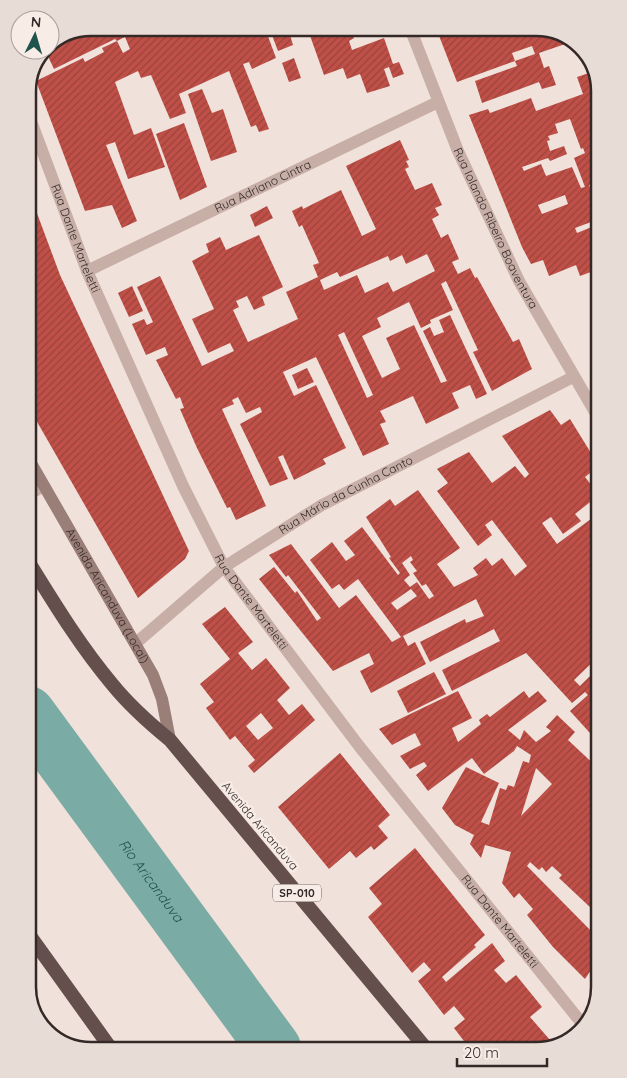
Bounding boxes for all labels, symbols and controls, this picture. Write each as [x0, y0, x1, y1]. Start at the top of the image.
north arrow [10, 10, 60, 60]
text: N [30, 13, 42, 31]
street label: Rua Iolando Ribeiro Boaventura [450, 145, 542, 311]
street label: Rua Adriano Cintra [212, 156, 313, 216]
street label: Rua Dante Marteletti [48, 182, 104, 295]
street label: Rua Mário da Cunha Canto [276, 452, 415, 537]
street label: Avenida Aricanduva (Local) [63, 525, 153, 666]
street label: Rua Dante Marteletti [212, 551, 292, 652]
street label: Avenida Aricanduva [219, 778, 302, 873]
water label: Rio Aricanduva [115, 836, 188, 927]
street label: Rua Dante Marteletti [458, 871, 542, 971]
road number: SP-010 [273, 884, 321, 901]
scale bar [457, 1036, 547, 1068]
text: 20 m [464, 1043, 499, 1062]

